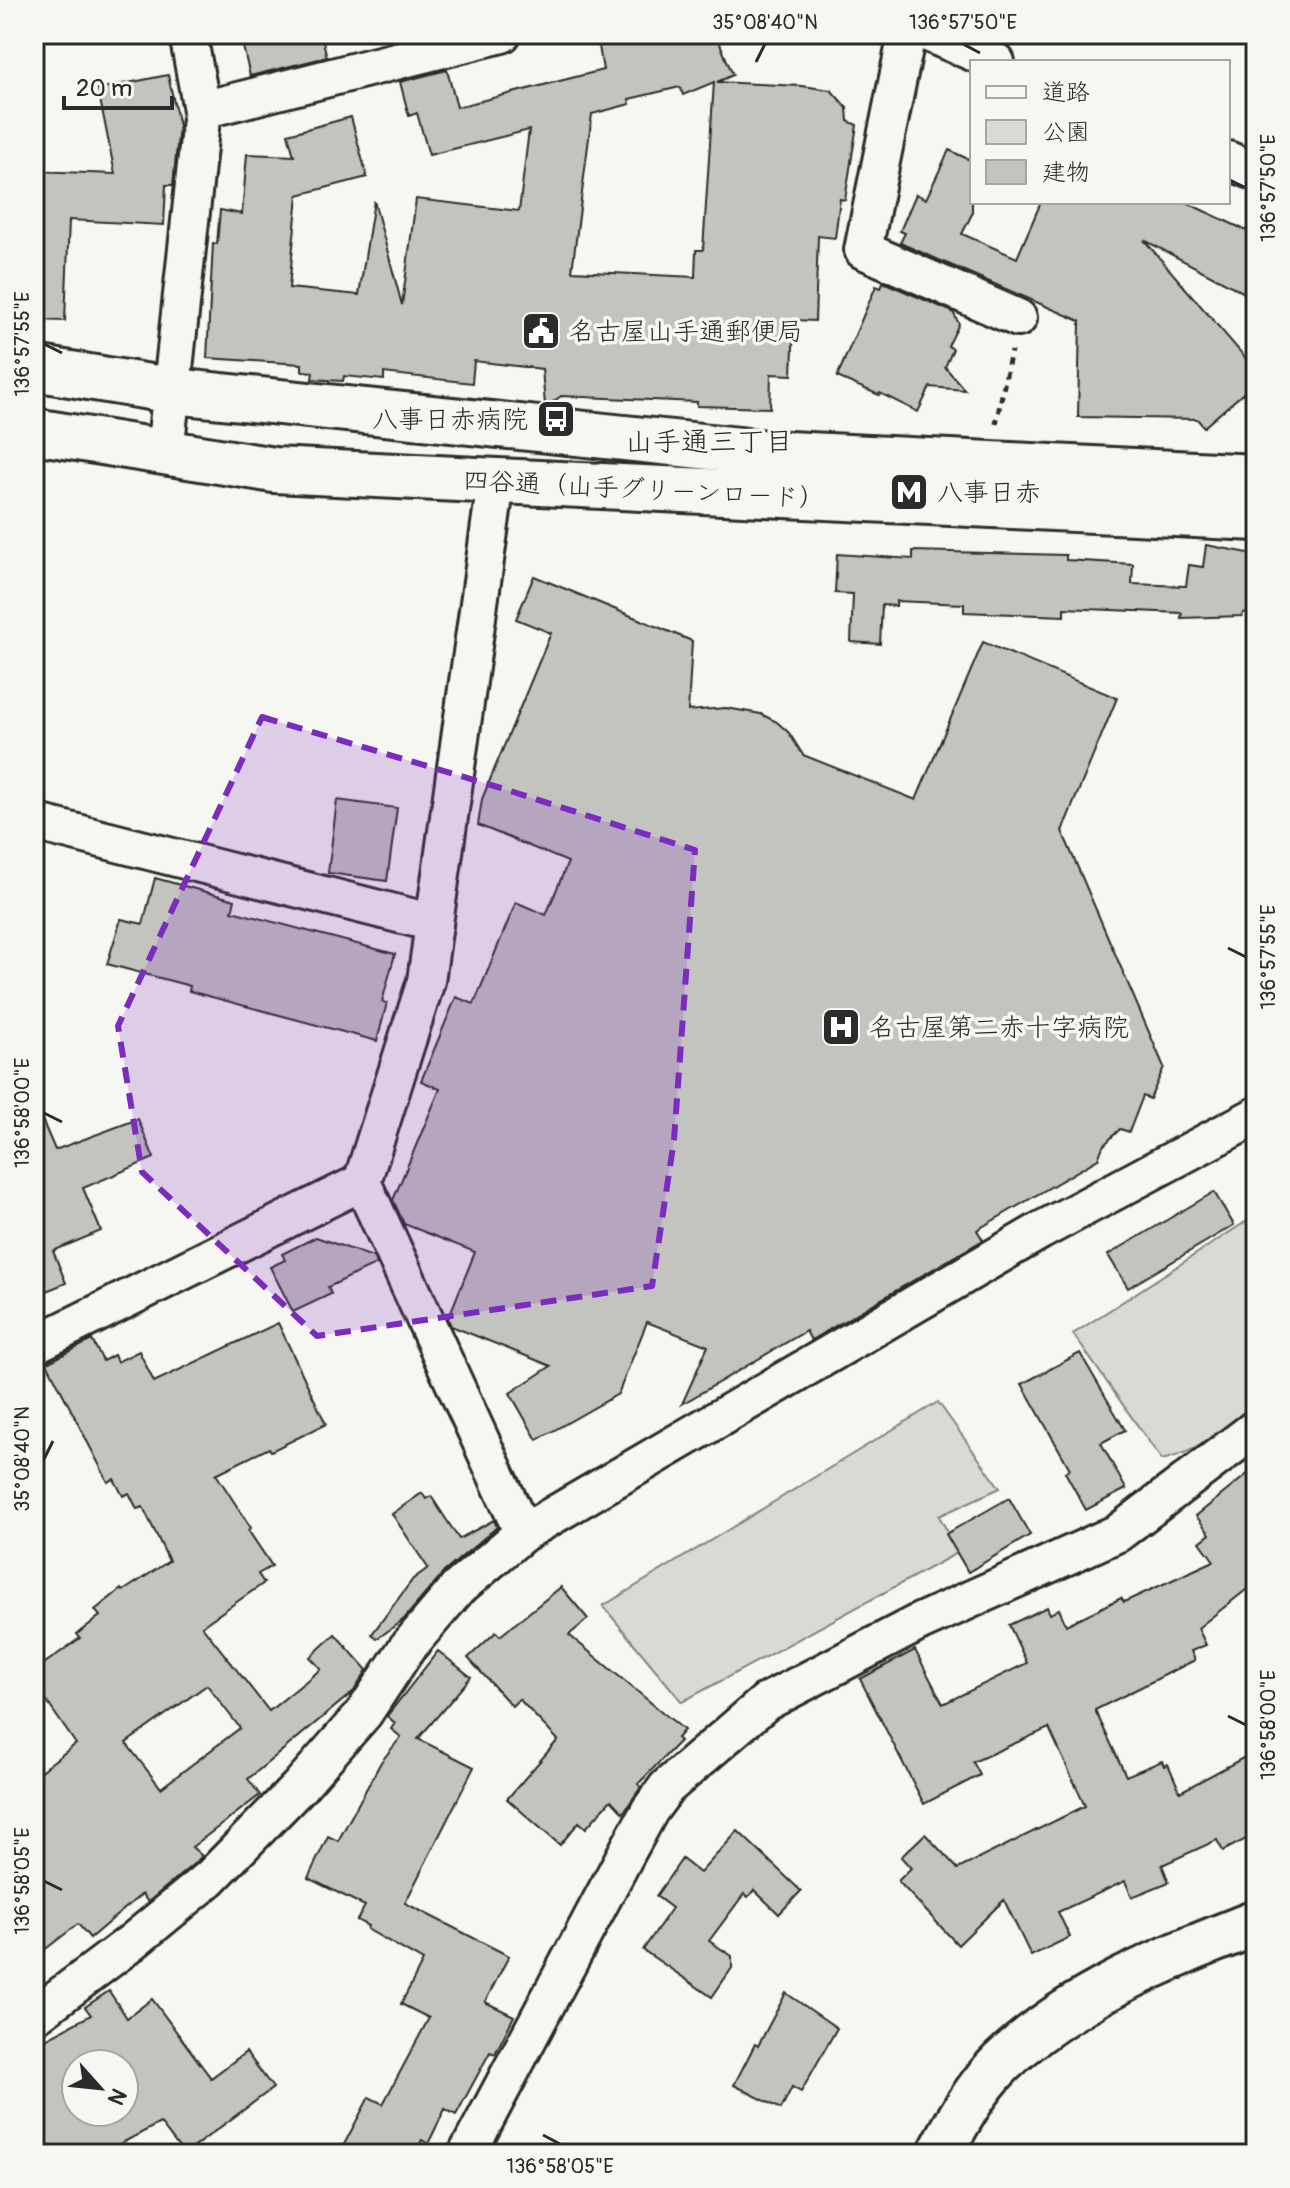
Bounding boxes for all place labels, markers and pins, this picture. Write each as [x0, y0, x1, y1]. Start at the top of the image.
public building icon: 名古屋山手通郵便局 [520, 310, 562, 352]
place label: 名古屋山手通郵便局 [569, 316, 803, 348]
bus stop icon: 八事日赤病院 [535, 398, 577, 440]
place label: 八事日赤病院 [372, 404, 528, 436]
metro station icon: 八事日赤 [888, 471, 930, 513]
place label: 八事日赤 [937, 477, 1041, 509]
hospital icon: 名古屋第二赤十字病院 [820, 1006, 862, 1048]
place label: 名古屋第二赤十字病院 [869, 1012, 1129, 1044]

